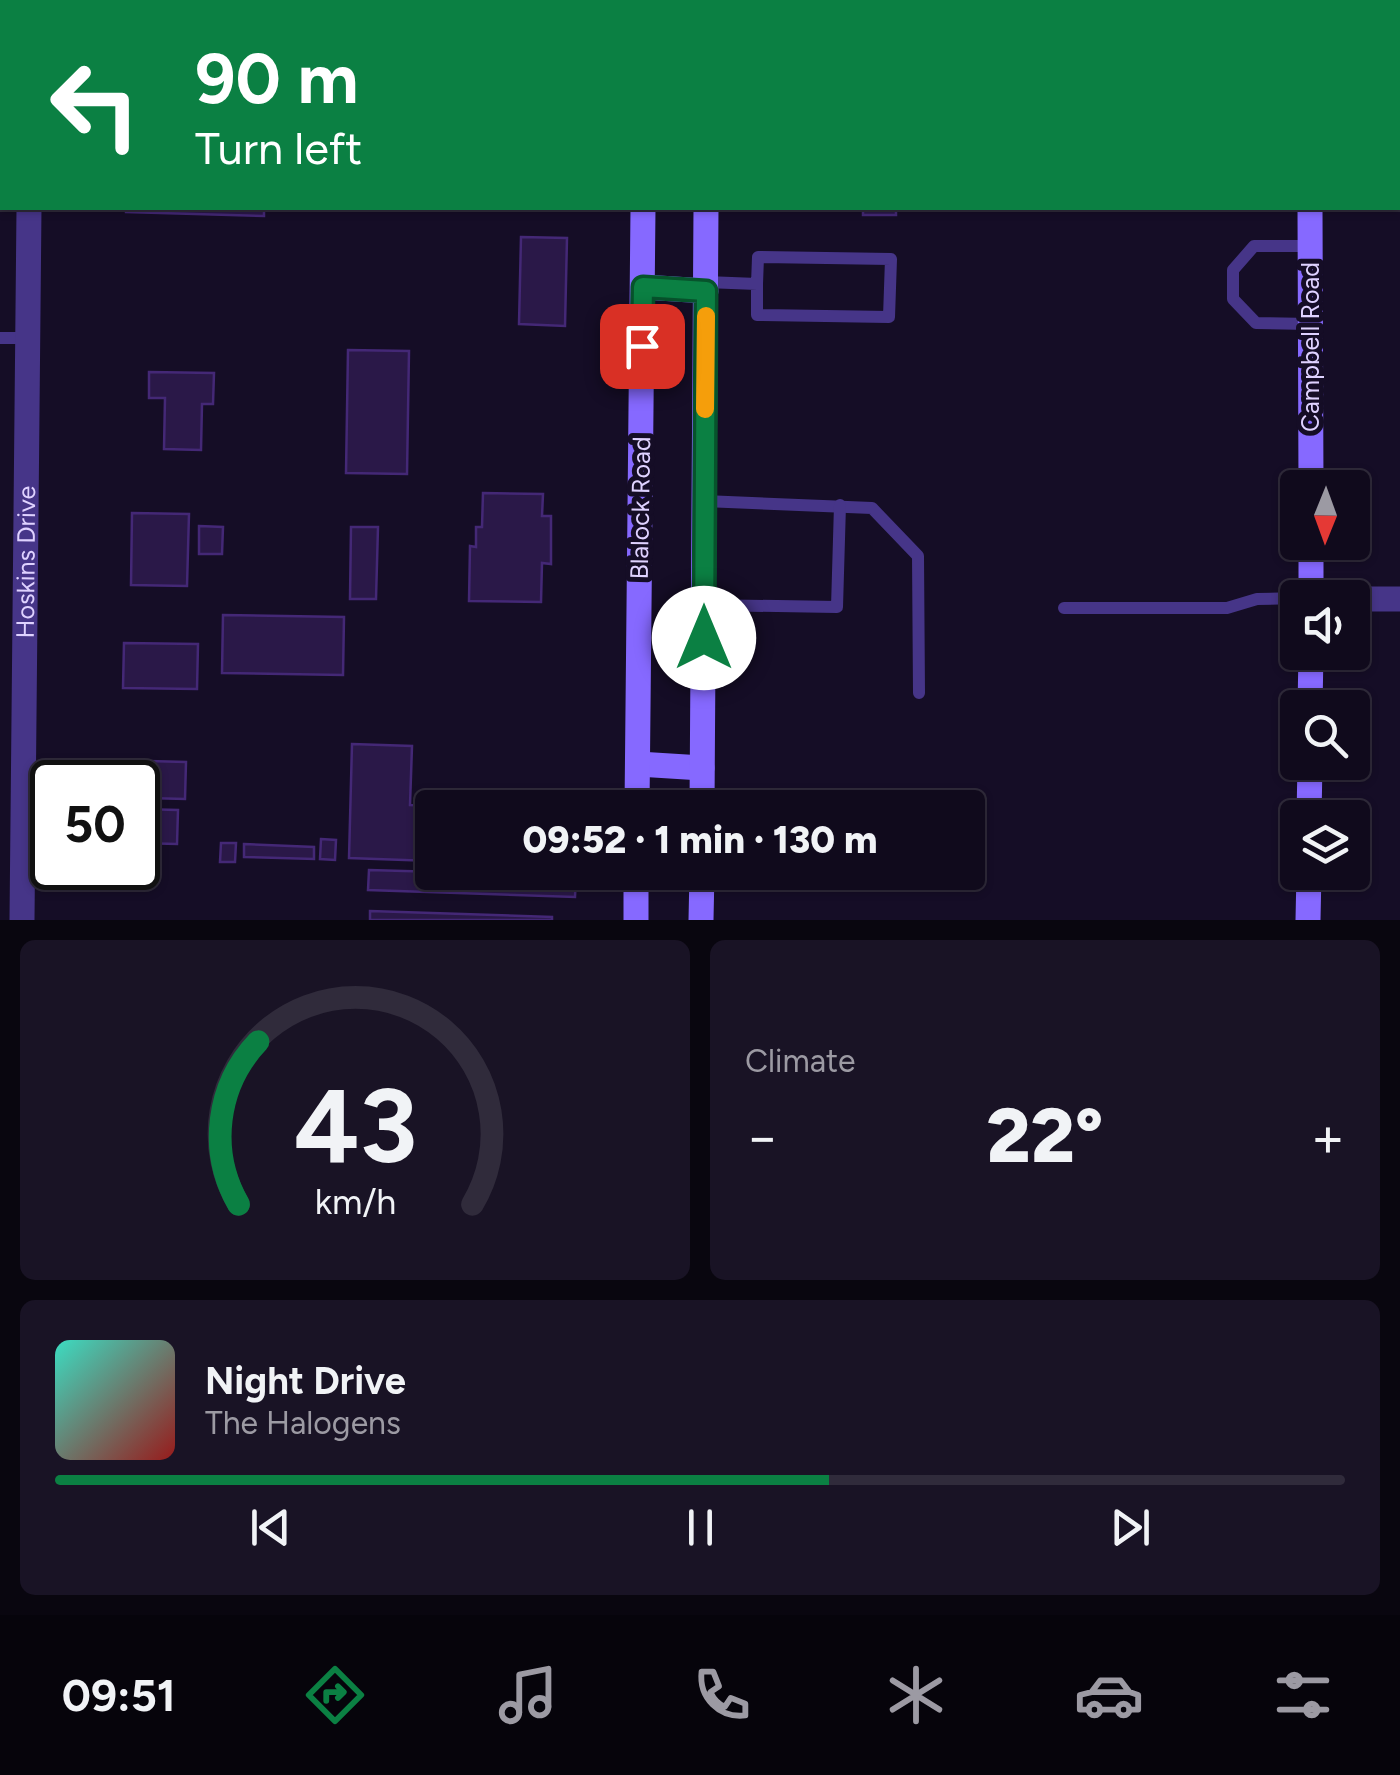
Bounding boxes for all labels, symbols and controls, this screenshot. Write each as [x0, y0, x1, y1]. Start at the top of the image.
text: 90 m [195, 36, 359, 121]
icon: left [30, 40, 160, 170]
text: Turn left [195, 121, 362, 175]
street label: Campbell Road [1295, 262, 1325, 432]
pin [600, 304, 685, 389]
icon: arrive [615, 319, 670, 374]
street label: Blalock Road [624, 436, 656, 580]
north arrow [1280, 470, 1370, 560]
map controls [1280, 470, 1370, 890]
street label: Hoskins Drive [10, 486, 41, 638]
button: sound [1280, 580, 1370, 670]
position arrow [652, 586, 756, 690]
button: search [1280, 690, 1370, 780]
speed limit sign: 50 [30, 760, 160, 890]
button: layers [1280, 800, 1370, 890]
text: 09:52 · 1 min · 130 m [523, 817, 877, 863]
text: Climate [745, 1042, 856, 1080]
text: 43 [293, 1063, 417, 1188]
text: 22° [987, 1091, 1103, 1181]
text: − [745, 1104, 779, 1170]
text: + [1311, 1104, 1345, 1170]
text: km/h [314, 1180, 396, 1223]
text: Night Drive [205, 1358, 406, 1404]
text: The Halogens [205, 1404, 401, 1442]
icon: previous [243, 1500, 298, 1555]
icon: pause [673, 1500, 728, 1555]
icon: next [1103, 1500, 1158, 1555]
icon: directions [300, 1660, 370, 1730]
icon: music [493, 1660, 563, 1730]
icon: phone [687, 1660, 757, 1730]
icon: climate [881, 1660, 951, 1730]
icon: car [1074, 1660, 1144, 1730]
icon: filters [1268, 1660, 1338, 1730]
text: 09:51 [62, 1668, 176, 1722]

